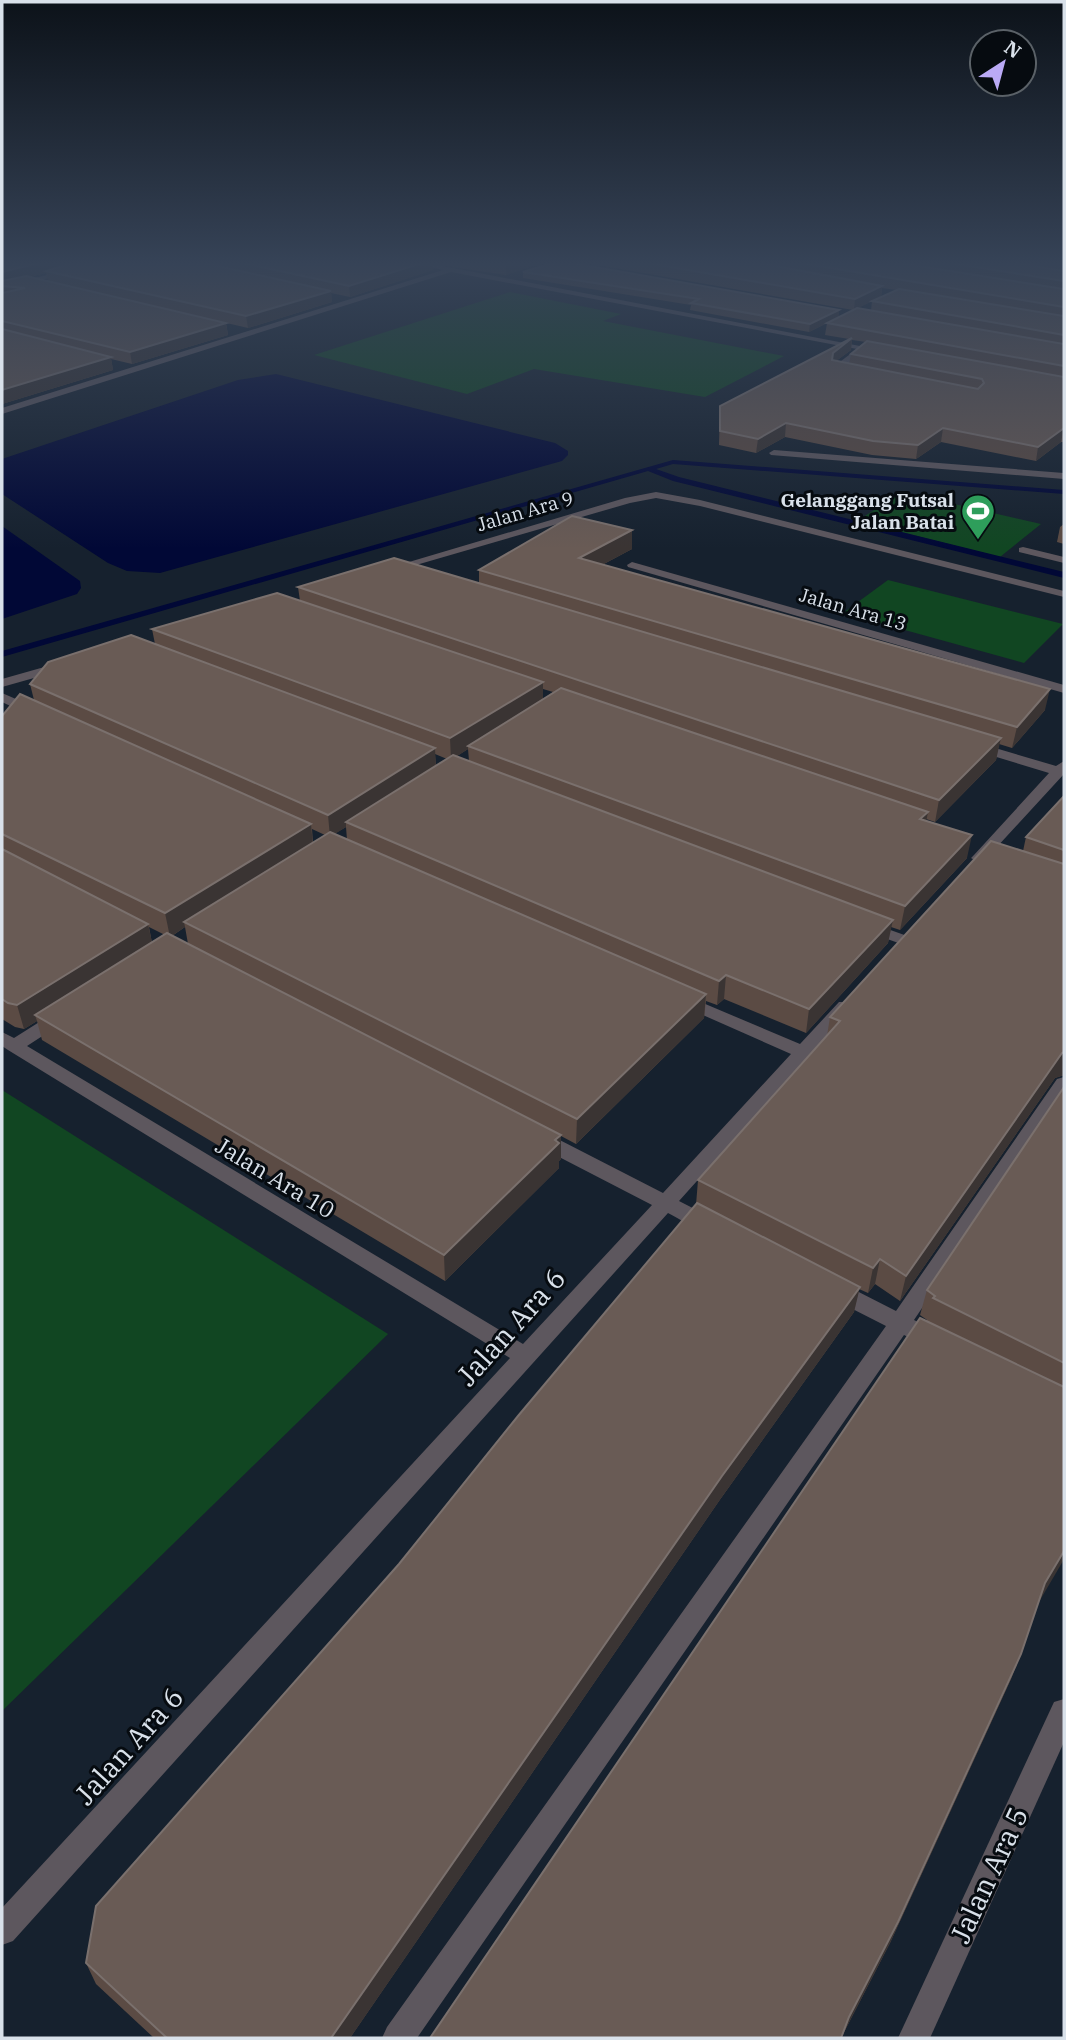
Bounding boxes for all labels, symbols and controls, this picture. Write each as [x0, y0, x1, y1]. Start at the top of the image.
north arrow [968, 28, 1038, 98]
text: N [1000, 35, 1026, 63]
street label: Jalan Ara 9 [474, 486, 576, 536]
place label: Gelanggang Futsal Jalan Batai [780, 488, 954, 534]
sports icon: Gelanggang Futsal Jalan Batai [959, 492, 997, 541]
street label: Jalan Ara 13 [797, 582, 909, 636]
street label: Jalan Ara 10 [210, 1130, 341, 1224]
street label: Jalan Ara 6 [448, 1260, 573, 1393]
street label: Jalan Ara 6 [66, 1679, 191, 1812]
street label: Jalan Ara 5 [941, 1801, 1036, 1949]

